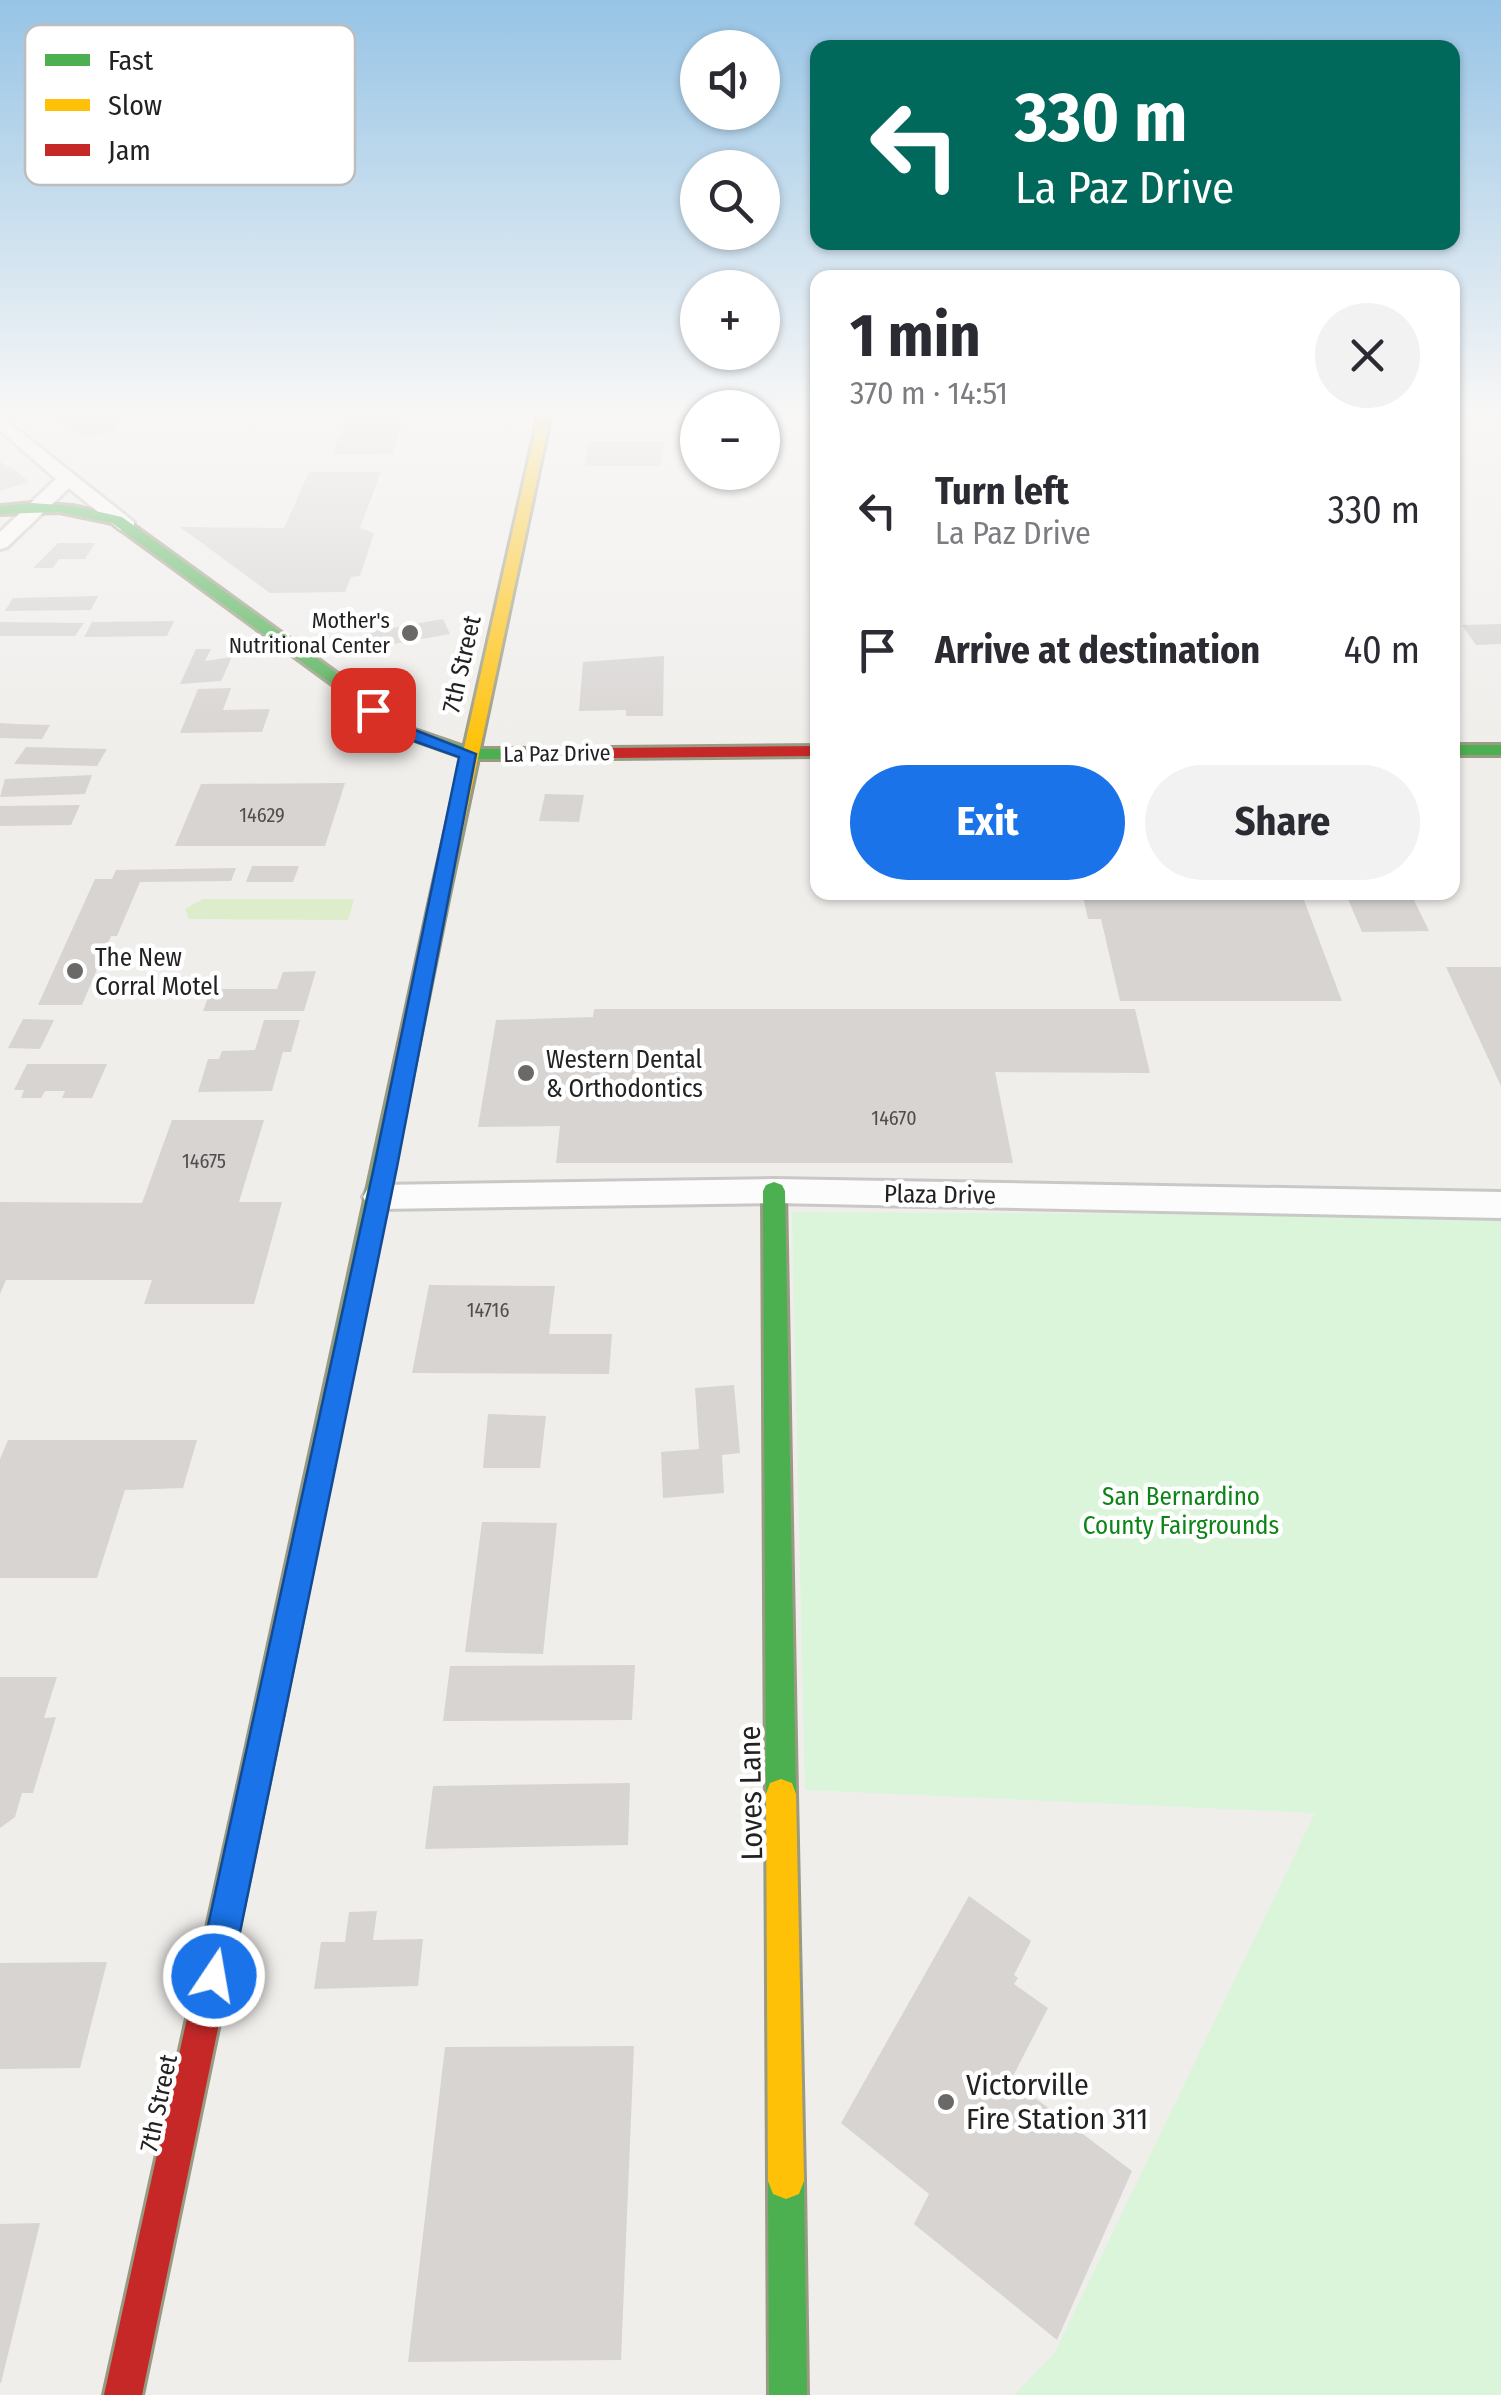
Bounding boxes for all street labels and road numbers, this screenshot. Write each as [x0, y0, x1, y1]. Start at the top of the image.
street label: 7th Street [436, 612, 488, 716]
street label: La Paz Drive [503, 739, 611, 768]
street label: Plaza Drive [884, 1179, 996, 1211]
street label: Loves Lane [732, 1725, 770, 1861]
street label: 7th Street [134, 2051, 184, 2155]

